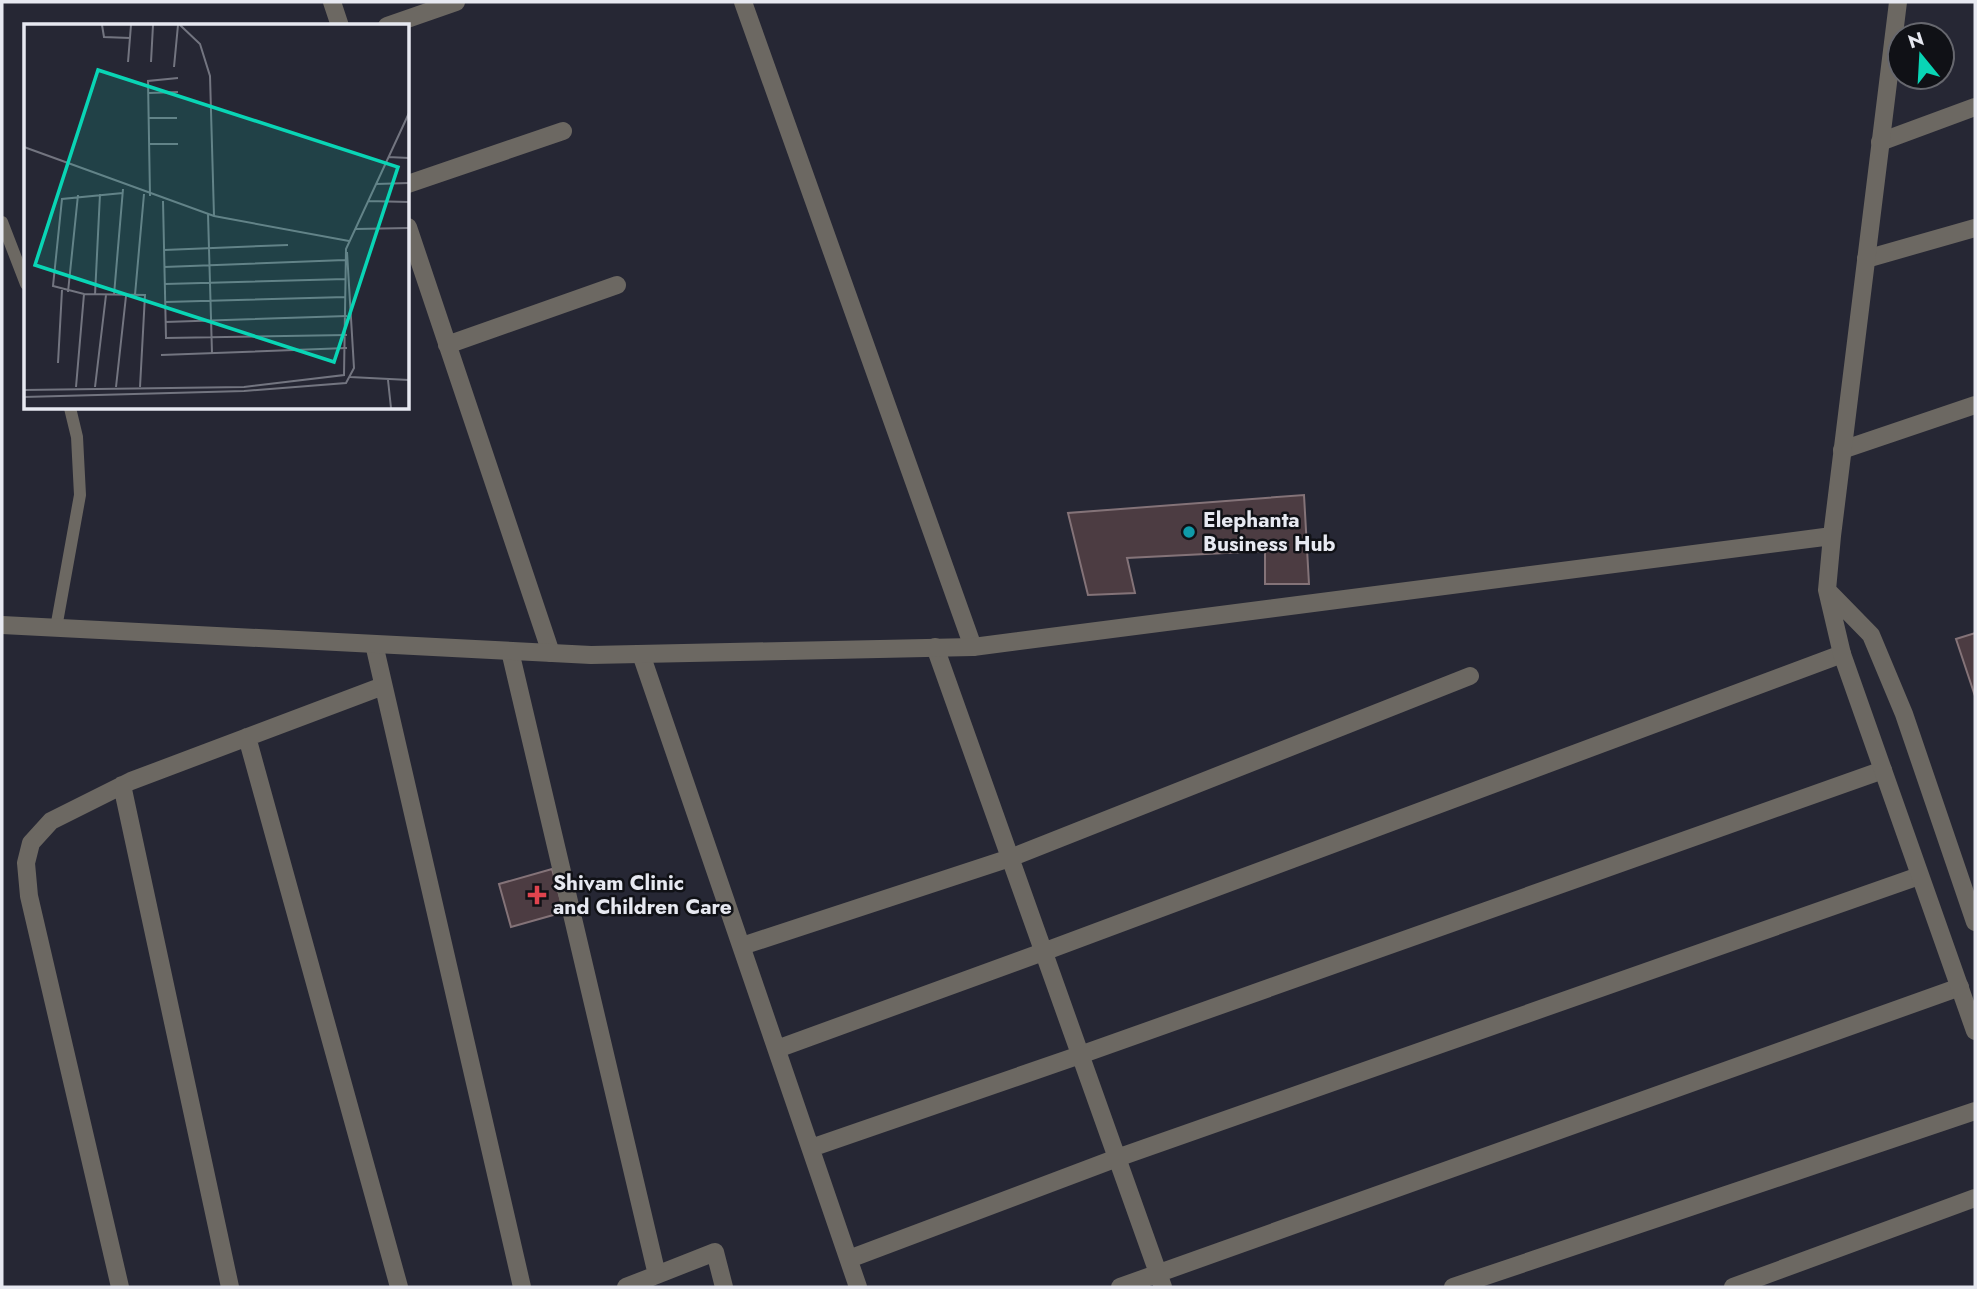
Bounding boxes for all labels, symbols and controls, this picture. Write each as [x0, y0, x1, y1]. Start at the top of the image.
north arrow [1886, 21, 1956, 91]
inset map [24, 24, 410, 410]
text: N [1905, 25, 1927, 55]
place label: Elephanta Business Hub [1203, 505, 1336, 559]
marker: Elephanta Business Hub [1181, 524, 1197, 540]
place label: Shivam Clinic and Children Care [553, 868, 732, 922]
marker: Shivam Clinic and Children Care [527, 885, 547, 905]

